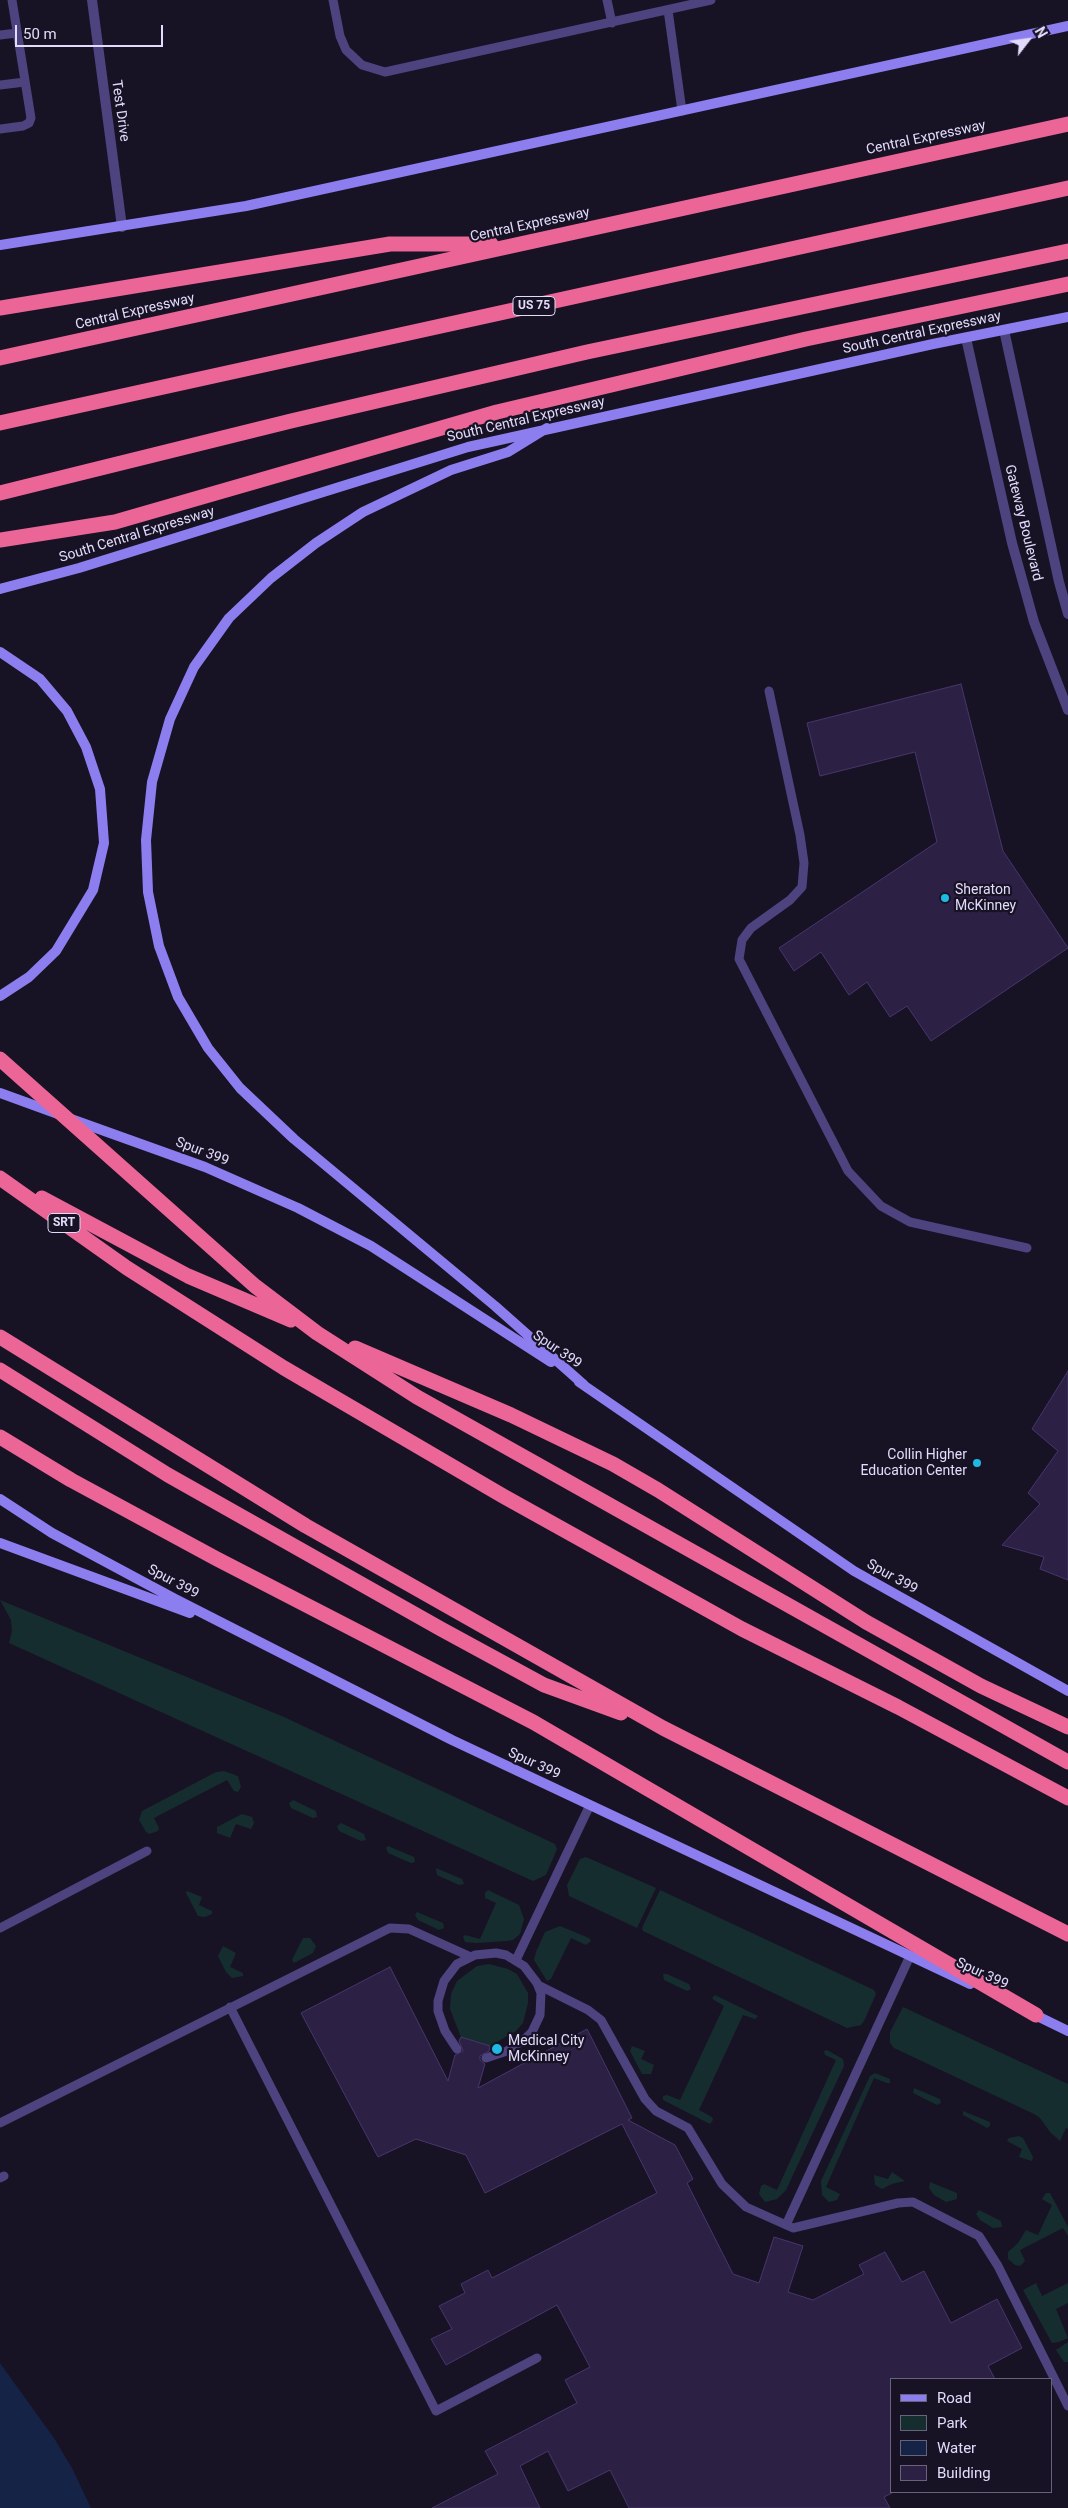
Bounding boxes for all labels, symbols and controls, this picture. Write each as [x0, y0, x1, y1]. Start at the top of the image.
scale bar [18, 15, 165, 47]
north arrow [1003, 15, 1053, 65]
text: N [1032, 24, 1050, 41]
text: 50 m [23, 25, 57, 43]
street label: Test Drive [107, 79, 133, 143]
street label: Central Expressway [865, 117, 987, 159]
street label: Central Expressway [469, 204, 591, 246]
street label: Central Expressway [74, 290, 196, 334]
road number: US 75 [513, 296, 555, 316]
street label: South Central Expressway [841, 308, 1003, 358]
street label: South Central Expressway [445, 394, 607, 446]
street label: Gateway Boulevard [1000, 463, 1046, 583]
street label: South Central Expressway [57, 503, 217, 567]
place label: Sheraton McKinney [955, 882, 1016, 914]
marker: Sheraton McKinney [939, 892, 951, 904]
street label: Spur 399 [173, 1134, 231, 1170]
road number: SRT [48, 1214, 80, 1232]
street label: Spur 399 [529, 1327, 585, 1373]
place label: Collin Higher Education Center [860, 1447, 967, 1480]
marker: Collin Higher Education Center [971, 1457, 983, 1469]
street label: Spur 399 [864, 1556, 920, 1598]
street label: Spur 399 [144, 1562, 202, 1602]
street label: Spur 399 [505, 1745, 563, 1783]
street label: Spur 399 [953, 1955, 1011, 1993]
place label: Medical City McKinney [508, 2033, 584, 2066]
marker: Medical City McKinney [490, 2042, 504, 2056]
legend [890, 2378, 1053, 2493]
text: Road [937, 2389, 971, 2407]
text: Park [937, 2414, 967, 2432]
text: Water [937, 2439, 976, 2457]
text: Building [937, 2464, 991, 2482]

